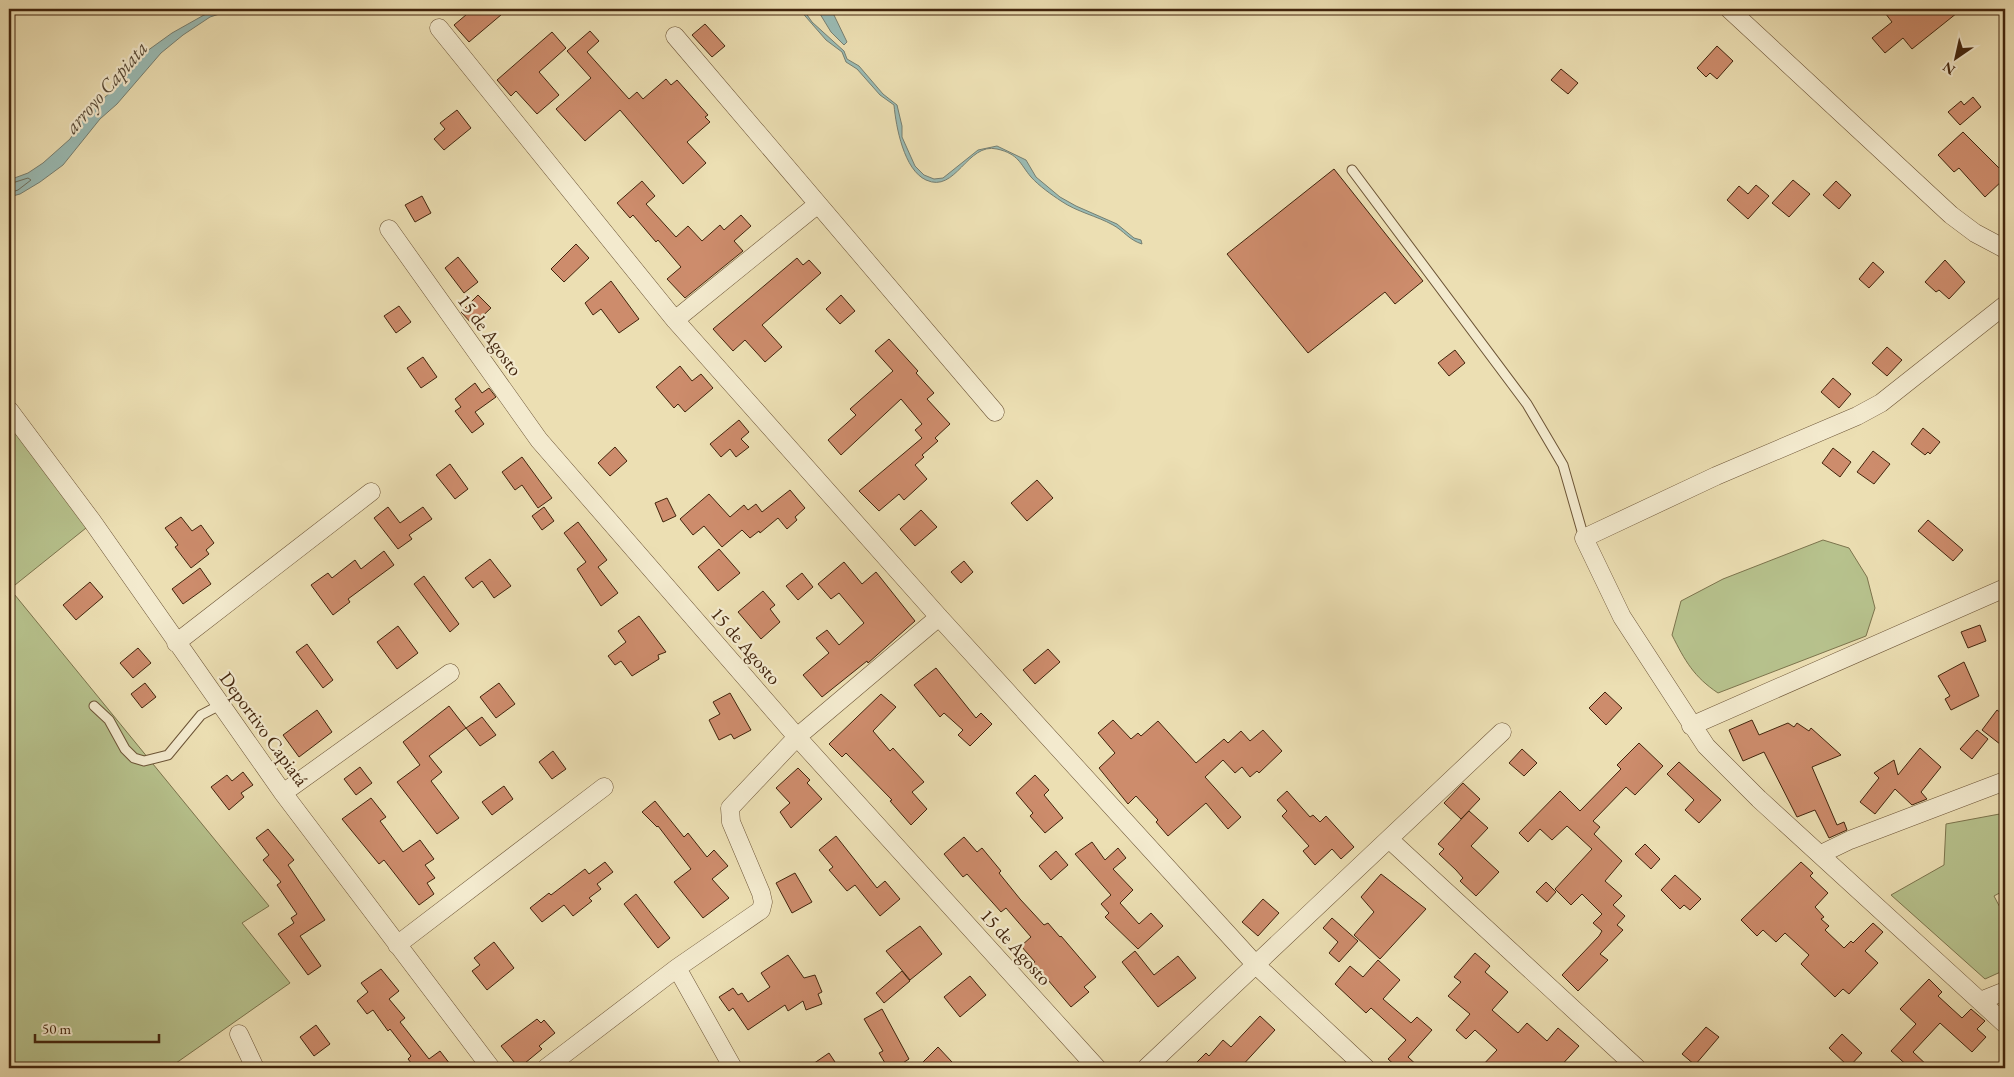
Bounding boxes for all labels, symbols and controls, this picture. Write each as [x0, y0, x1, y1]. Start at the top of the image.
north arrow [1932, 32, 1982, 82]
water label: arroyo Capiata [58, 35, 153, 139]
text: N [1938, 58, 1958, 79]
street label: 15 de Agosto [452, 289, 528, 381]
street label: 15 de Agosto [705, 602, 787, 690]
street label: Deportivo Capiatá [214, 667, 314, 792]
street label: 15 de Agosto [975, 903, 1057, 991]
scale bar [35, 1012, 159, 1044]
text: 50 m [42, 1019, 71, 1038]

